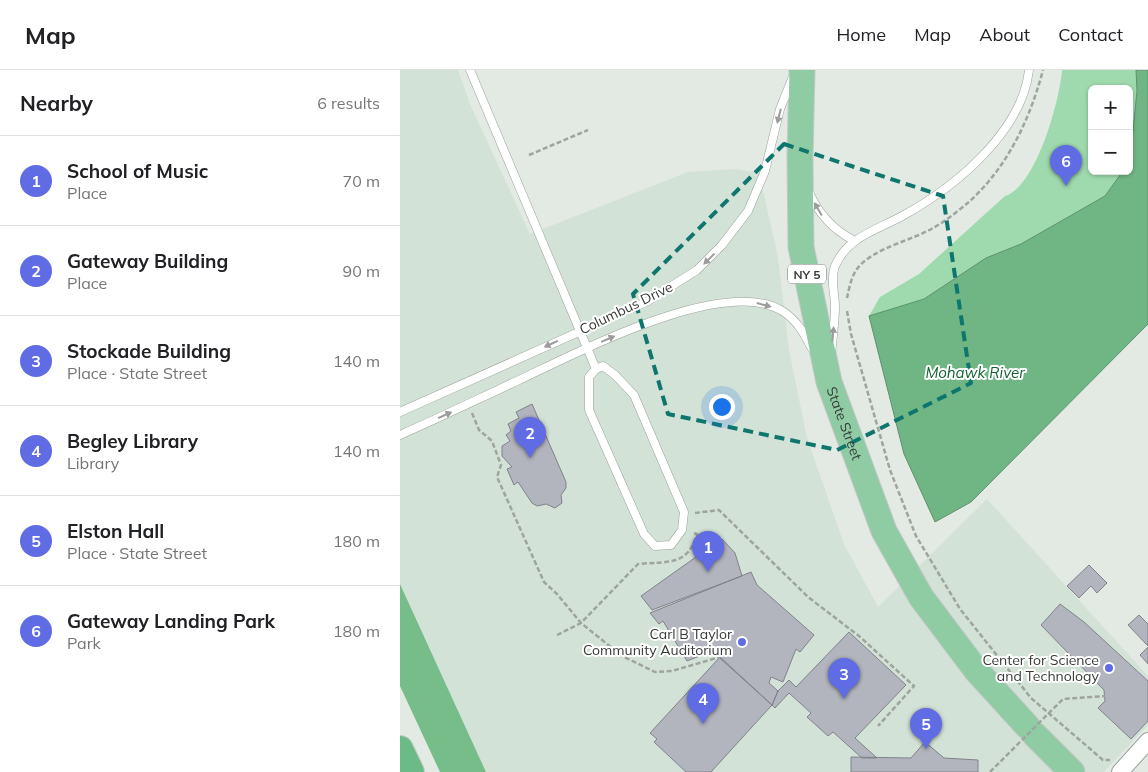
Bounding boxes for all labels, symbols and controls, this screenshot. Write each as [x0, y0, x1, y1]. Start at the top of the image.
text: Map [25, 20, 76, 50]
text: Home [836, 23, 886, 46]
text: Map [914, 23, 951, 46]
text: About [979, 23, 1030, 46]
text: Contact [1058, 23, 1123, 46]
map controls [1088, 85, 1133, 175]
button: + [1088, 85, 1133, 130]
text: Nearby [20, 90, 93, 116]
text: 6 results [317, 93, 380, 113]
one-way arrow [775, 108, 783, 123]
button: − [1088, 130, 1133, 175]
pin: 6 [1050, 145, 1082, 186]
text: School of Music [67, 159, 208, 183]
text: 1 [31, 171, 41, 191]
text: 70 m [343, 171, 380, 191]
text: Place [67, 183, 107, 203]
one-way arrow [813, 202, 822, 215]
text: Gateway Building [67, 249, 228, 273]
one-way arrow [703, 252, 715, 264]
text: 2 [31, 261, 41, 281]
text: 90 m [343, 261, 380, 281]
road number: NY 5 [788, 264, 826, 283]
text: Place [67, 273, 107, 293]
street label: Columbus Drive [576, 278, 676, 338]
one-way arrow [756, 301, 771, 309]
one-way arrow [829, 326, 837, 342]
one-way arrow [600, 335, 615, 342]
text: Stockade Building [67, 339, 231, 363]
one-way arrow [544, 340, 558, 348]
text: 3 [31, 351, 41, 371]
text: 140 m [333, 351, 380, 371]
text: Place · State Street [67, 363, 207, 383]
water label: Mohawk River [925, 363, 1025, 382]
street label: State Street [823, 384, 866, 463]
your location [709, 394, 735, 420]
one-way arrow [437, 411, 452, 420]
pin: 2 [514, 417, 546, 458]
text: Begley Library [67, 429, 198, 453]
text: 4 [31, 441, 41, 461]
text: 140 m [333, 441, 380, 461]
text: Library [67, 453, 119, 473]
text: Elston Hall [67, 519, 164, 543]
text: 5 [31, 531, 41, 551]
text: 180 m [333, 531, 380, 551]
pin: 1 [692, 531, 724, 572]
text: Place · State Street [67, 543, 207, 563]
text: Gateway Landing Park [67, 609, 275, 633]
text: 6 [31, 621, 41, 641]
text: 180 m [333, 621, 380, 641]
place label: Carl B Taylor Community Auditorium [583, 625, 733, 659]
text: Park [67, 633, 101, 653]
marker: Carl B Taylor Community Auditorium [736, 636, 748, 648]
place label: Center for Science and Technology [982, 651, 1100, 685]
pin: 3 [828, 658, 860, 699]
marker: Center for Science and Technology [1103, 662, 1115, 674]
pin: 4 [687, 683, 719, 724]
pin: 5 [910, 708, 942, 749]

